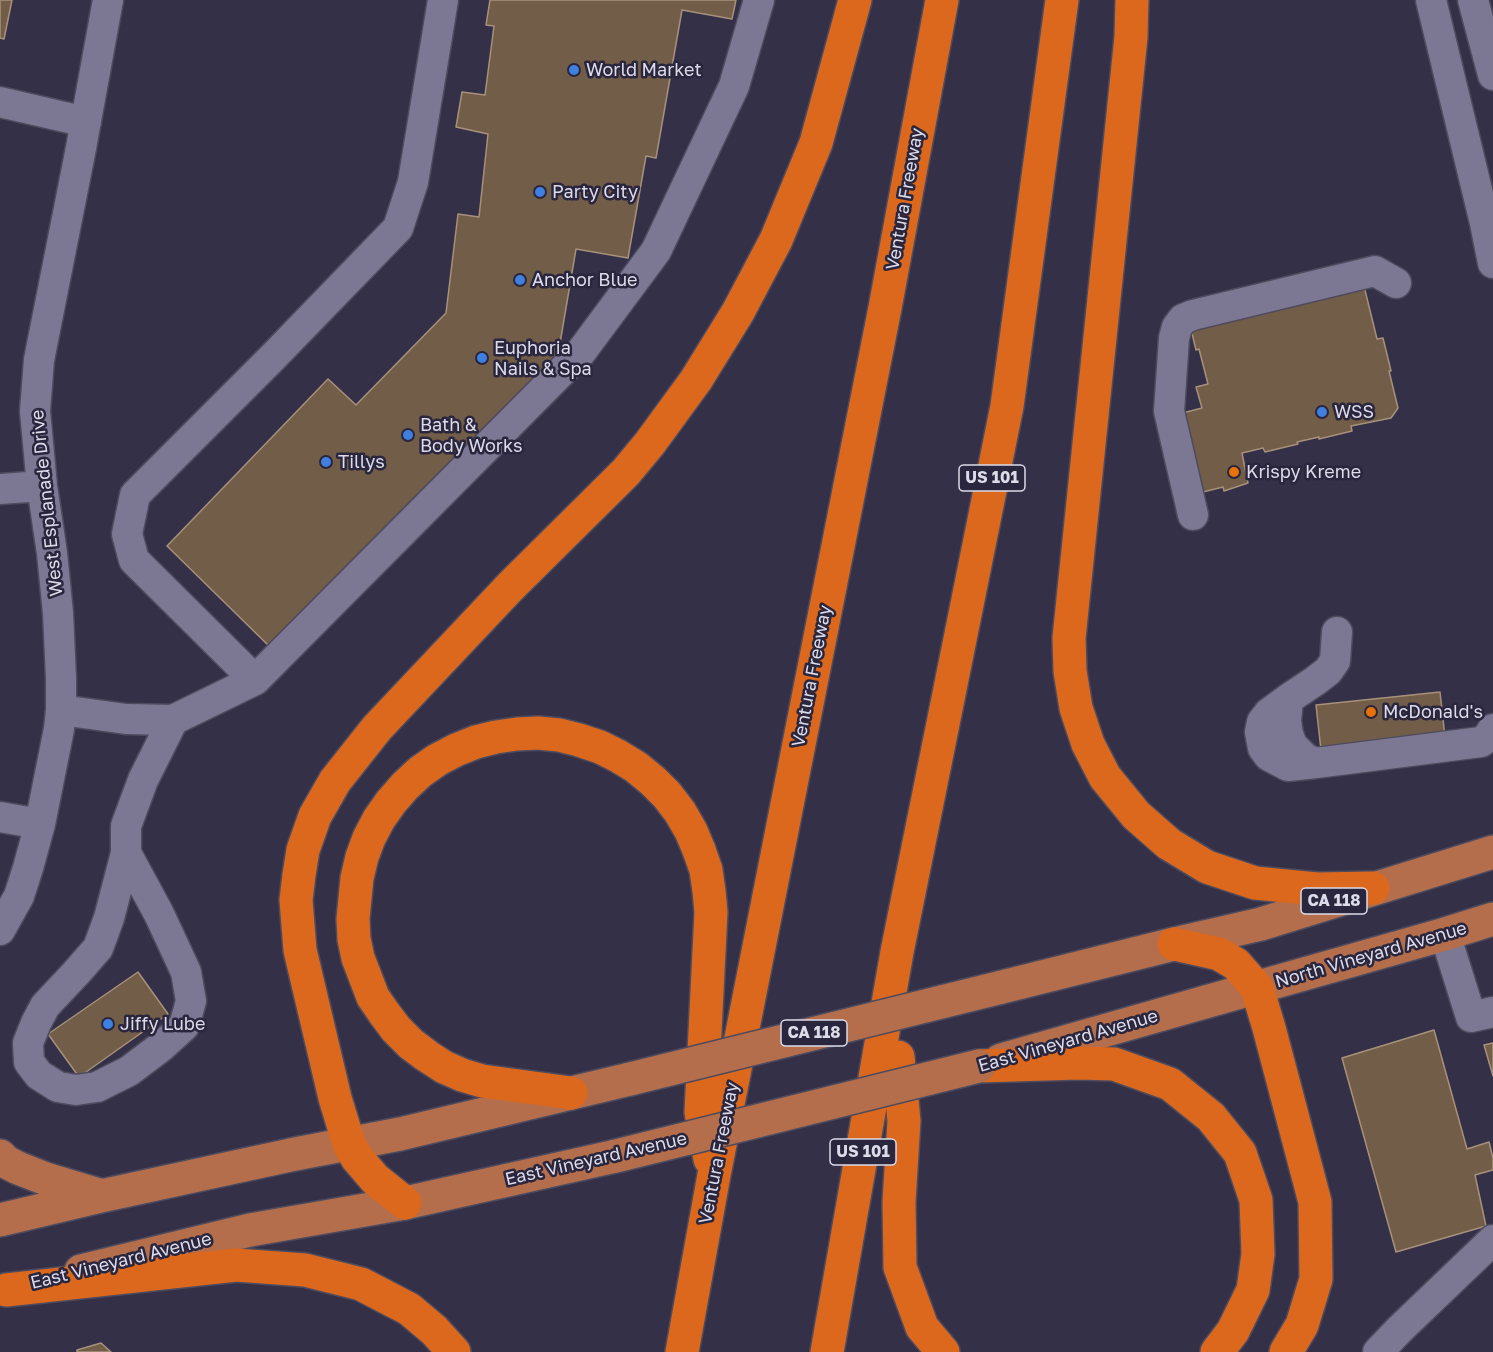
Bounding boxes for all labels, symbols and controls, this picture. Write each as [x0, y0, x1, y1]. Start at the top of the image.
place label: World Market [586, 59, 702, 81]
marker: World Market [567, 63, 581, 77]
street label: Ventura Freeway [882, 126, 928, 272]
place label: Party City [552, 181, 638, 203]
marker: Party City [533, 185, 547, 199]
place label: Anchor Blue [532, 269, 637, 291]
marker: Anchor Blue [513, 273, 527, 287]
place label: Euphoria Nails & Spa [494, 337, 592, 380]
marker: Euphoria Nails & Spa [475, 351, 489, 365]
place label: WSS [1334, 401, 1374, 423]
marker: WSS [1315, 405, 1329, 419]
street label: West Esplanade Drive [26, 409, 68, 597]
place label: Bath & Body Works [420, 414, 523, 456]
marker: Bath & Body Works [401, 428, 415, 442]
place label: Tillys [338, 451, 385, 473]
marker: Tillys [319, 455, 333, 469]
place label: Krispy Kreme [1246, 461, 1361, 483]
road number: US 101 [959, 465, 1025, 491]
marker: Krispy Kreme [1227, 465, 1241, 479]
street label: Ventura Freeway [788, 603, 836, 749]
place label: McDonald's [1383, 701, 1483, 723]
marker: McDonald's [1364, 705, 1378, 719]
road number: CA 118 [1301, 888, 1367, 914]
street label: North Vineyard Avenue [1273, 917, 1469, 993]
street label: East Vineyard Avenue [976, 1005, 1160, 1077]
place label: Jiffy Lube [120, 1013, 205, 1035]
marker: Jiffy Lube [101, 1017, 115, 1031]
road number: CA 118 [781, 1020, 847, 1046]
street label: Ventura Freeway [695, 1080, 743, 1226]
street label: East Vineyard Avenue [503, 1128, 689, 1190]
road number: US 101 [830, 1139, 896, 1165]
street label: East Vineyard Avenue [28, 1228, 214, 1294]

